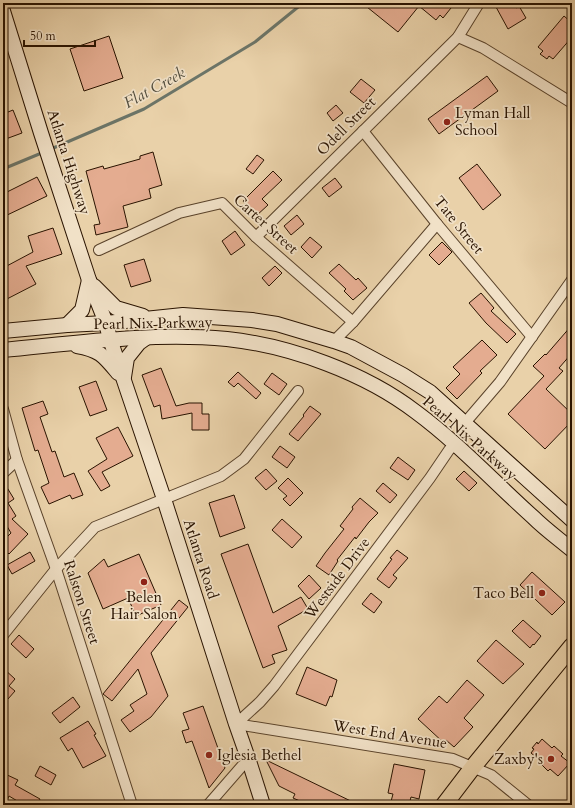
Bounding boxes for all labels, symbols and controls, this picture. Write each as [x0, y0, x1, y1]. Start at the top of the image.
scale bar [24, 22, 95, 48]
text: 50 m [30, 28, 57, 44]
water label: Flat Creek [120, 62, 189, 114]
street label: Odell Street [312, 92, 380, 160]
place label: Lyman Hall School [455, 103, 531, 140]
street label: Atlanta Highway [43, 107, 95, 217]
marker: Lyman Hall School [442, 117, 452, 127]
street label: Carter Street [229, 190, 303, 259]
street label: Tate Street [429, 192, 489, 258]
street label: Pearl Nix Parkway [93, 312, 213, 334]
street label: Pearl Nix Parkway [418, 391, 522, 485]
street label: Atlanta Road [179, 517, 223, 601]
street label: Westside Drive [299, 533, 374, 624]
street label: Ralston Street [59, 557, 105, 647]
marker: Belen Hair Salon [139, 577, 149, 587]
place label: Taco Bell [473, 583, 534, 603]
place label: Belen Hair Salon [110, 587, 178, 624]
marker: Taco Bell [537, 588, 547, 598]
street label: West End Avenue [330, 715, 449, 753]
place label: Iglesia Bethel [217, 745, 302, 765]
place label: Zaxby's [494, 749, 543, 769]
marker: Iglesia Bethel [204, 750, 214, 760]
marker: Zaxby's [546, 754, 556, 764]

